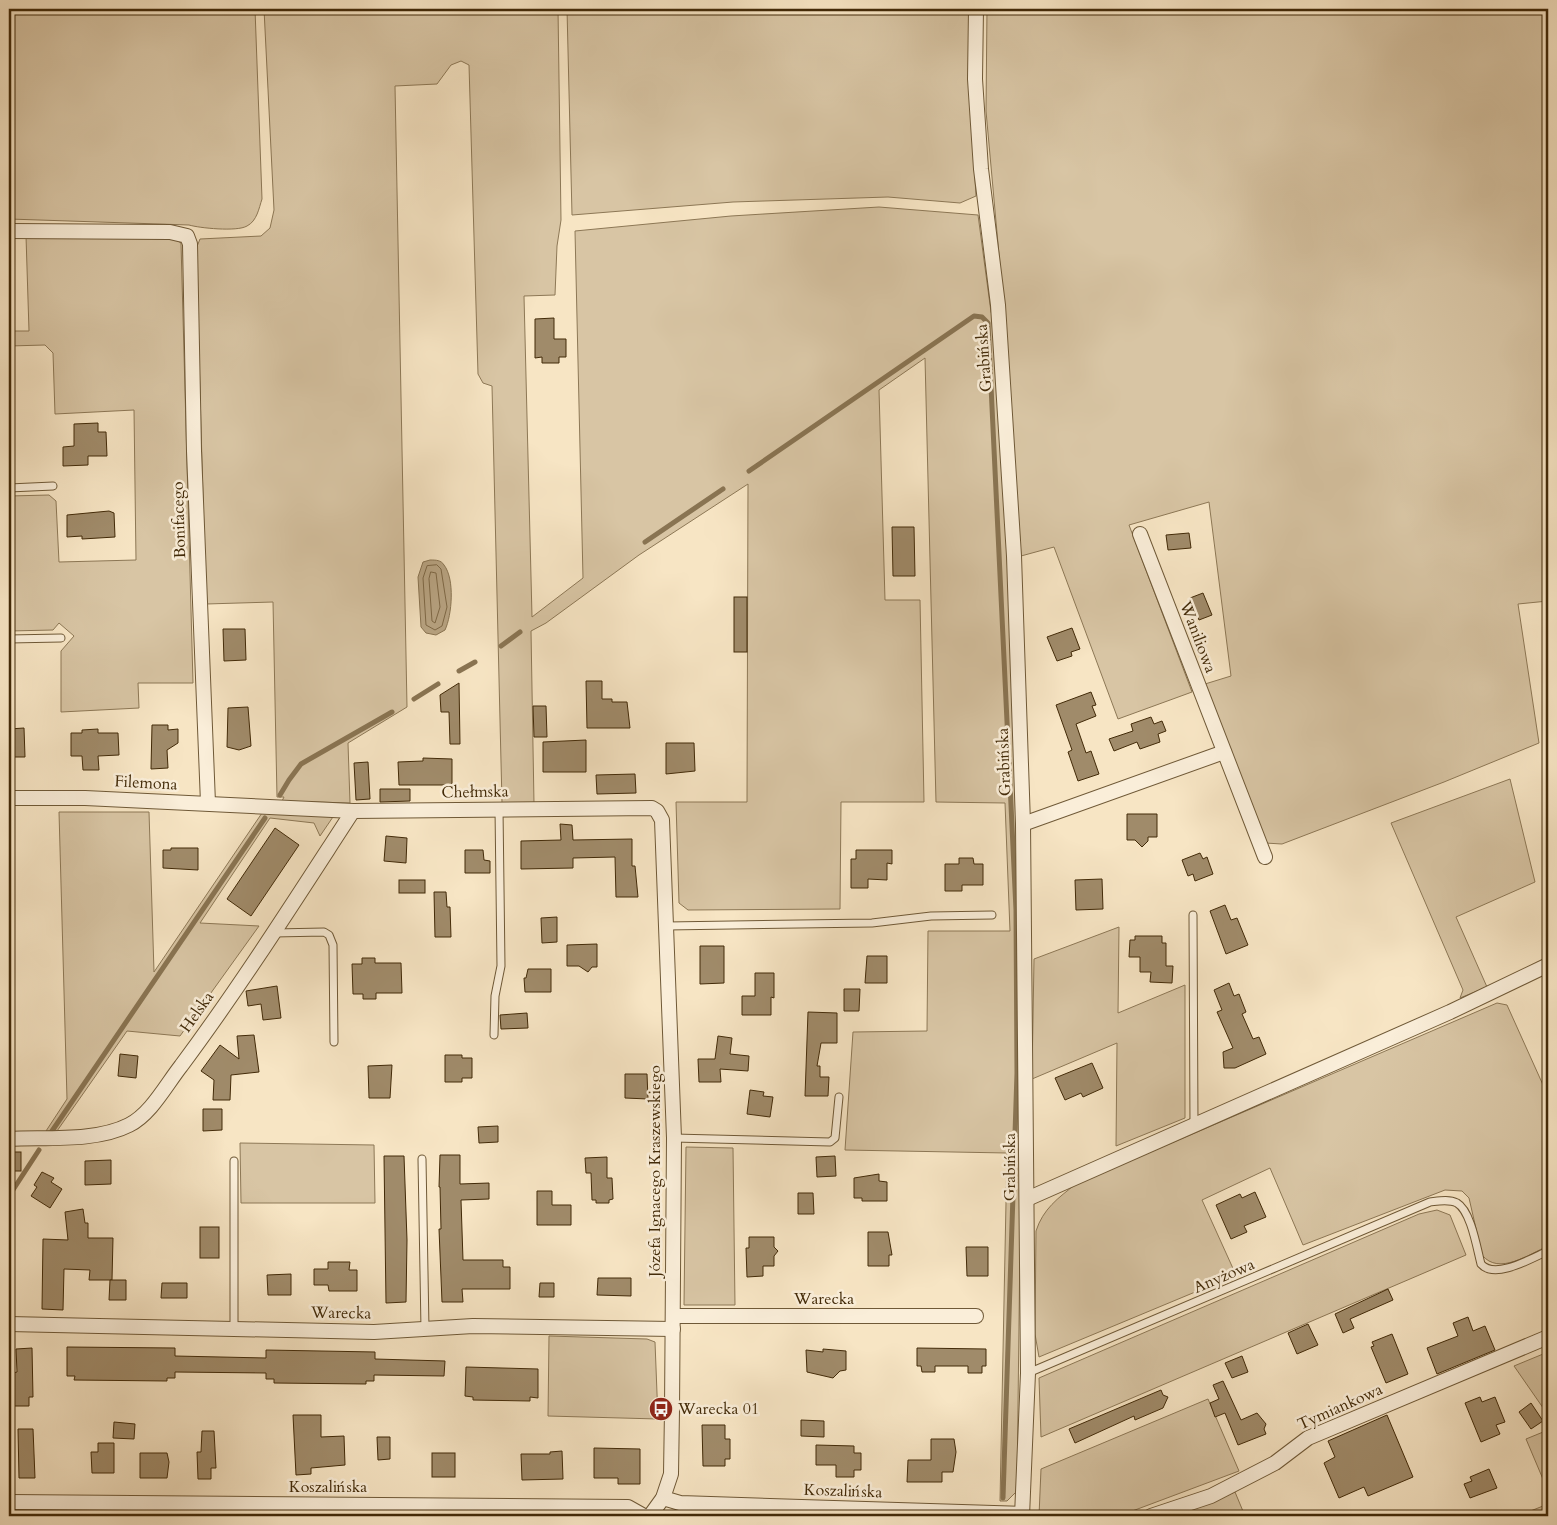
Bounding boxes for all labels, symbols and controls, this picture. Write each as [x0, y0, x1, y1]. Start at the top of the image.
street label: Grabińska [971, 323, 997, 393]
street label: Bonifacego [167, 481, 191, 559]
street label: Waniliowa [1174, 597, 1222, 676]
street label: Grabińska [992, 727, 1016, 797]
street label: Filemona [114, 770, 178, 796]
street label: Chełmska [441, 780, 509, 804]
street label: Helska [175, 987, 219, 1037]
street label: Józefa Ignacego Kraszewskiego [644, 1065, 666, 1279]
street label: Grabińska [999, 1133, 1021, 1201]
street label: Anyżowa [1190, 1253, 1258, 1299]
street label: Warecka [793, 1288, 854, 1310]
street label: Warecka [310, 1301, 371, 1325]
street label: Tymiankowa [1294, 1378, 1386, 1436]
bus stop icon: Warecka 01 [648, 1396, 674, 1422]
place label: Warecka 01 [677, 1398, 759, 1420]
street label: Koszalińska [289, 1476, 367, 1498]
street label: Koszalińska [803, 1479, 883, 1503]

